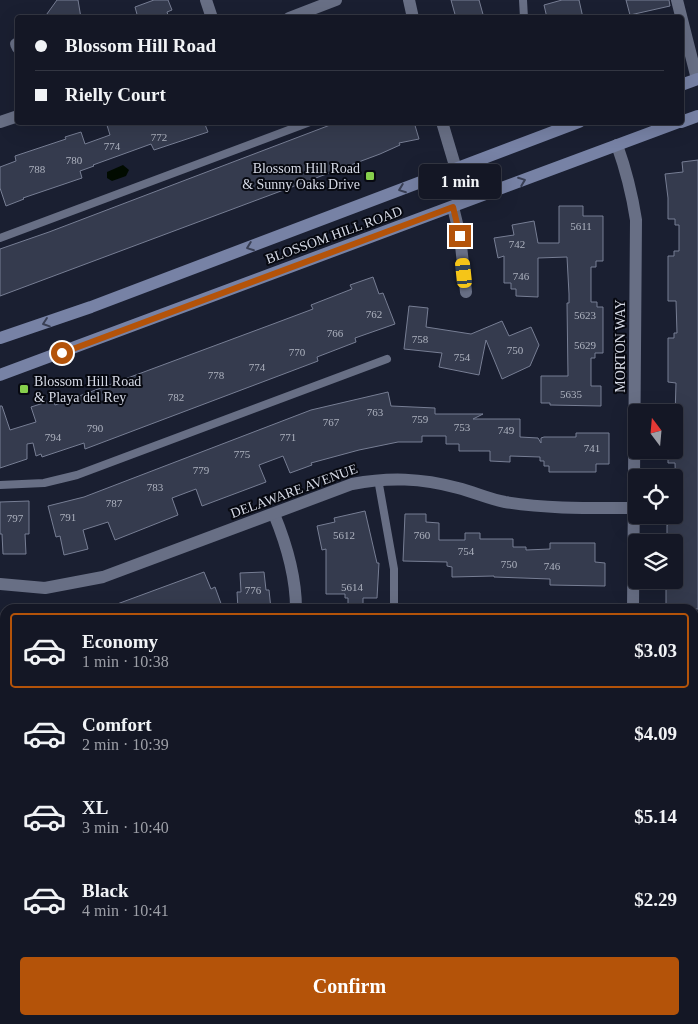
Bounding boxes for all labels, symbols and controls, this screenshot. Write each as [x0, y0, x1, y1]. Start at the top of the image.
text: Blossom Hill Road [65, 35, 216, 56]
text: Rielly Court [65, 84, 166, 105]
house number: 772 [151, 131, 167, 143]
house number: 774 [104, 140, 121, 152]
house number: 780 [66, 154, 83, 166]
place label: Blossom Hill Road & Sunny Oaks Drive [242, 161, 360, 192]
house number: 788 [29, 163, 46, 175]
callout: 1 min [419, 164, 501, 198]
marker: Blossom Hill Road & Sunny Oaks Drive [364, 170, 376, 182]
text: 1 min [441, 173, 479, 190]
one-way arrow [517, 177, 525, 187]
one-way arrow [399, 183, 407, 193]
street label: BLOSSOM HILL ROAD [264, 203, 404, 267]
house number: 5611 [570, 220, 592, 232]
route end [449, 225, 471, 247]
house number: 742 [509, 238, 525, 250]
one-way arrow [247, 241, 255, 251]
car [454, 257, 473, 289]
house number: 746 [513, 270, 530, 282]
street label: MORTON WAY [613, 299, 628, 393]
house number: 762 [366, 308, 382, 320]
house number: 5623 [574, 309, 597, 321]
one-way arrow [42, 317, 50, 327]
house number: 766 [327, 327, 344, 339]
house number: 758 [412, 333, 429, 345]
house number: 5629 [574, 339, 597, 351]
route start [51, 342, 73, 364]
house number: 750 [507, 344, 524, 356]
house number: 770 [289, 346, 306, 358]
house number: 754 [454, 351, 471, 363]
house number: 774 [249, 361, 266, 373]
house number: 778 [208, 369, 225, 381]
place label: Blossom Hill Road & Playa del Rey [34, 374, 141, 405]
marker: Blossom Hill Road & Playa del Rey [18, 383, 30, 395]
house number: 5635 [560, 388, 583, 400]
house number: 782 [168, 391, 184, 403]
north arrow [628, 404, 682, 459]
map controls [628, 404, 683, 589]
house number: 763 [367, 406, 384, 418]
house number: 759 [412, 413, 429, 425]
house number: 767 [323, 416, 340, 428]
house number: 753 [454, 421, 471, 433]
house number: 790 [87, 422, 104, 434]
house number: 749 [498, 424, 515, 436]
house number: 794 [45, 431, 62, 443]
house number: 771 [280, 431, 296, 443]
house number: 741 [584, 442, 600, 454]
house number: 775 [234, 448, 251, 460]
street label: DELAWARE AVENUE [228, 461, 360, 521]
house number: 779 [193, 464, 210, 476]
button: locate [628, 469, 683, 524]
house number: 783 [147, 481, 164, 493]
house number: 787 [106, 497, 123, 509]
house number: 791 [60, 511, 76, 523]
house number: 797 [7, 512, 24, 524]
house number: 5612 [333, 529, 355, 541]
house number: 760 [414, 529, 431, 541]
button: layers [628, 534, 683, 589]
house number: 754 [458, 545, 475, 557]
house number: 750 [501, 558, 518, 570]
house number: 746 [544, 560, 561, 572]
house number: 5614 [341, 581, 364, 593]
house number: 776 [245, 584, 262, 596]
icon: car [22, 628, 67, 673]
text: Economy [82, 631, 158, 652]
text: $3.03 [634, 640, 677, 661]
text: 1 min · 10:38 [82, 653, 169, 670]
icon: car [22, 711, 67, 756]
text: Comfort [82, 714, 152, 735]
text: $4.09 [634, 723, 677, 744]
text: 2 min · 10:39 [82, 736, 169, 753]
icon: car [22, 794, 67, 839]
text: XL [82, 797, 108, 818]
text: $5.14 [634, 806, 677, 827]
text: 3 min · 10:40 [82, 819, 169, 836]
icon: car [22, 877, 67, 922]
text: Black [82, 880, 128, 901]
text: $2.29 [634, 889, 677, 910]
text: 4 min · 10:41 [82, 902, 169, 919]
button: Confirm [20, 957, 679, 1015]

